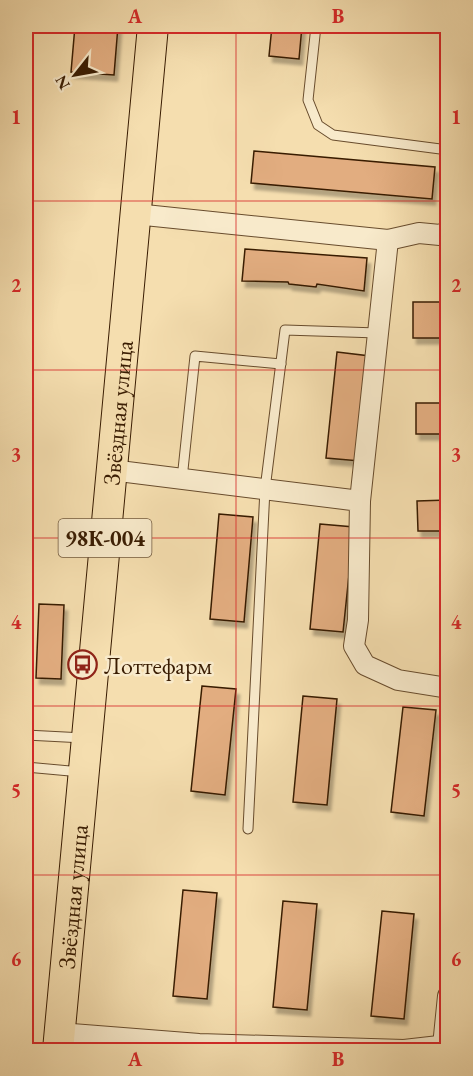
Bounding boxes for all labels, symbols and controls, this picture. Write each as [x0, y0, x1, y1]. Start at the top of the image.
text: A [127, 3, 143, 29]
text: B [332, 3, 344, 29]
north arrow [45, 45, 105, 105]
text: N [50, 71, 75, 93]
text: 1 [11, 104, 21, 130]
text: 1 [451, 104, 461, 130]
text: 2 [11, 272, 22, 298]
text: 2 [451, 272, 462, 298]
street label: Звёздная улица [95, 339, 139, 486]
text: 3 [11, 441, 21, 467]
text: 3 [451, 441, 461, 467]
road number: 98К-004 [58, 519, 152, 557]
text: 4 [11, 609, 22, 635]
text: 4 [451, 609, 462, 635]
bus stop icon: Лоттефарм [67, 649, 99, 681]
place label: Лоттефарм [104, 650, 212, 681]
text: 5 [11, 777, 21, 803]
text: 5 [451, 777, 461, 803]
street label: Звёздная улица [50, 822, 94, 970]
text: 6 [11, 946, 22, 972]
text: 6 [451, 946, 462, 972]
text: A [127, 1046, 143, 1072]
text: B [332, 1046, 344, 1072]

